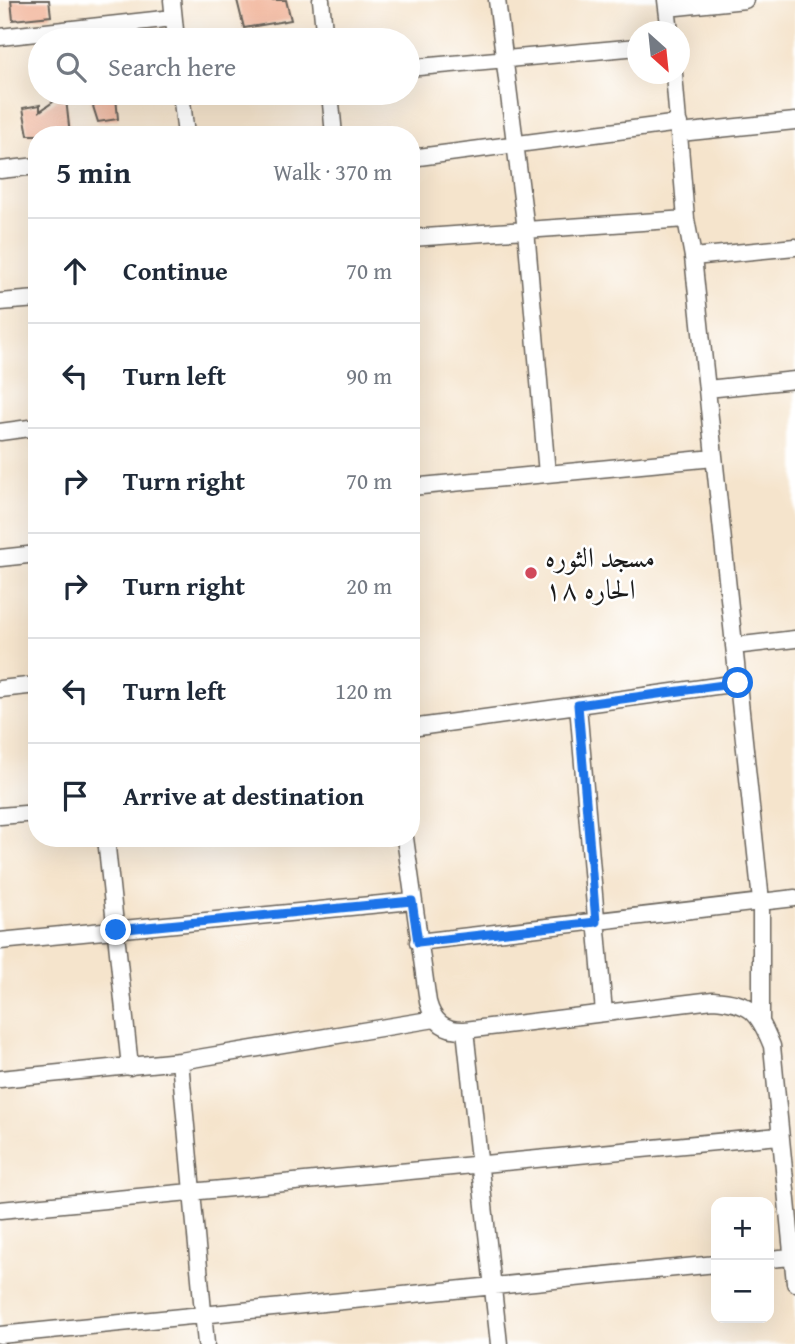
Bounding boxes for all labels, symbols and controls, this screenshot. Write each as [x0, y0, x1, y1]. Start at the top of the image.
north arrow [627, 21, 690, 84]
search box [28, 28, 420, 105]
text: Search here [108, 47, 236, 86]
icon: search [52, 48, 90, 86]
text: 5 min [56, 150, 131, 194]
text: Walk · 370 m [273, 155, 392, 188]
text: Continue [123, 251, 228, 290]
icon: ahead [56, 252, 94, 290]
text: 70 m [346, 254, 392, 287]
text: Turn left [123, 356, 226, 395]
icon: left [56, 357, 94, 395]
text: 90 m [346, 359, 392, 392]
text: Turn right [123, 461, 245, 500]
icon: right [56, 462, 94, 500]
text: 70 m [346, 464, 392, 497]
place label: مسجد الثوره الحاره ١٨ [545, 536, 655, 609]
marker: مسجد الثوره الحاره ١٨ [523, 565, 539, 581]
text: Turn right [123, 566, 245, 605]
icon: right [56, 567, 94, 605]
text: 20 m [346, 569, 392, 602]
route start [722, 667, 753, 698]
text: Turn left [123, 671, 226, 710]
icon: left [56, 672, 94, 710]
text: 120 m [335, 674, 392, 707]
text: Arrive at destination [123, 776, 364, 815]
icon: arrive [56, 777, 94, 815]
route end [100, 914, 131, 945]
map controls [711, 1197, 774, 1323]
button: + [711, 1197, 774, 1260]
button: − [711, 1260, 774, 1323]

